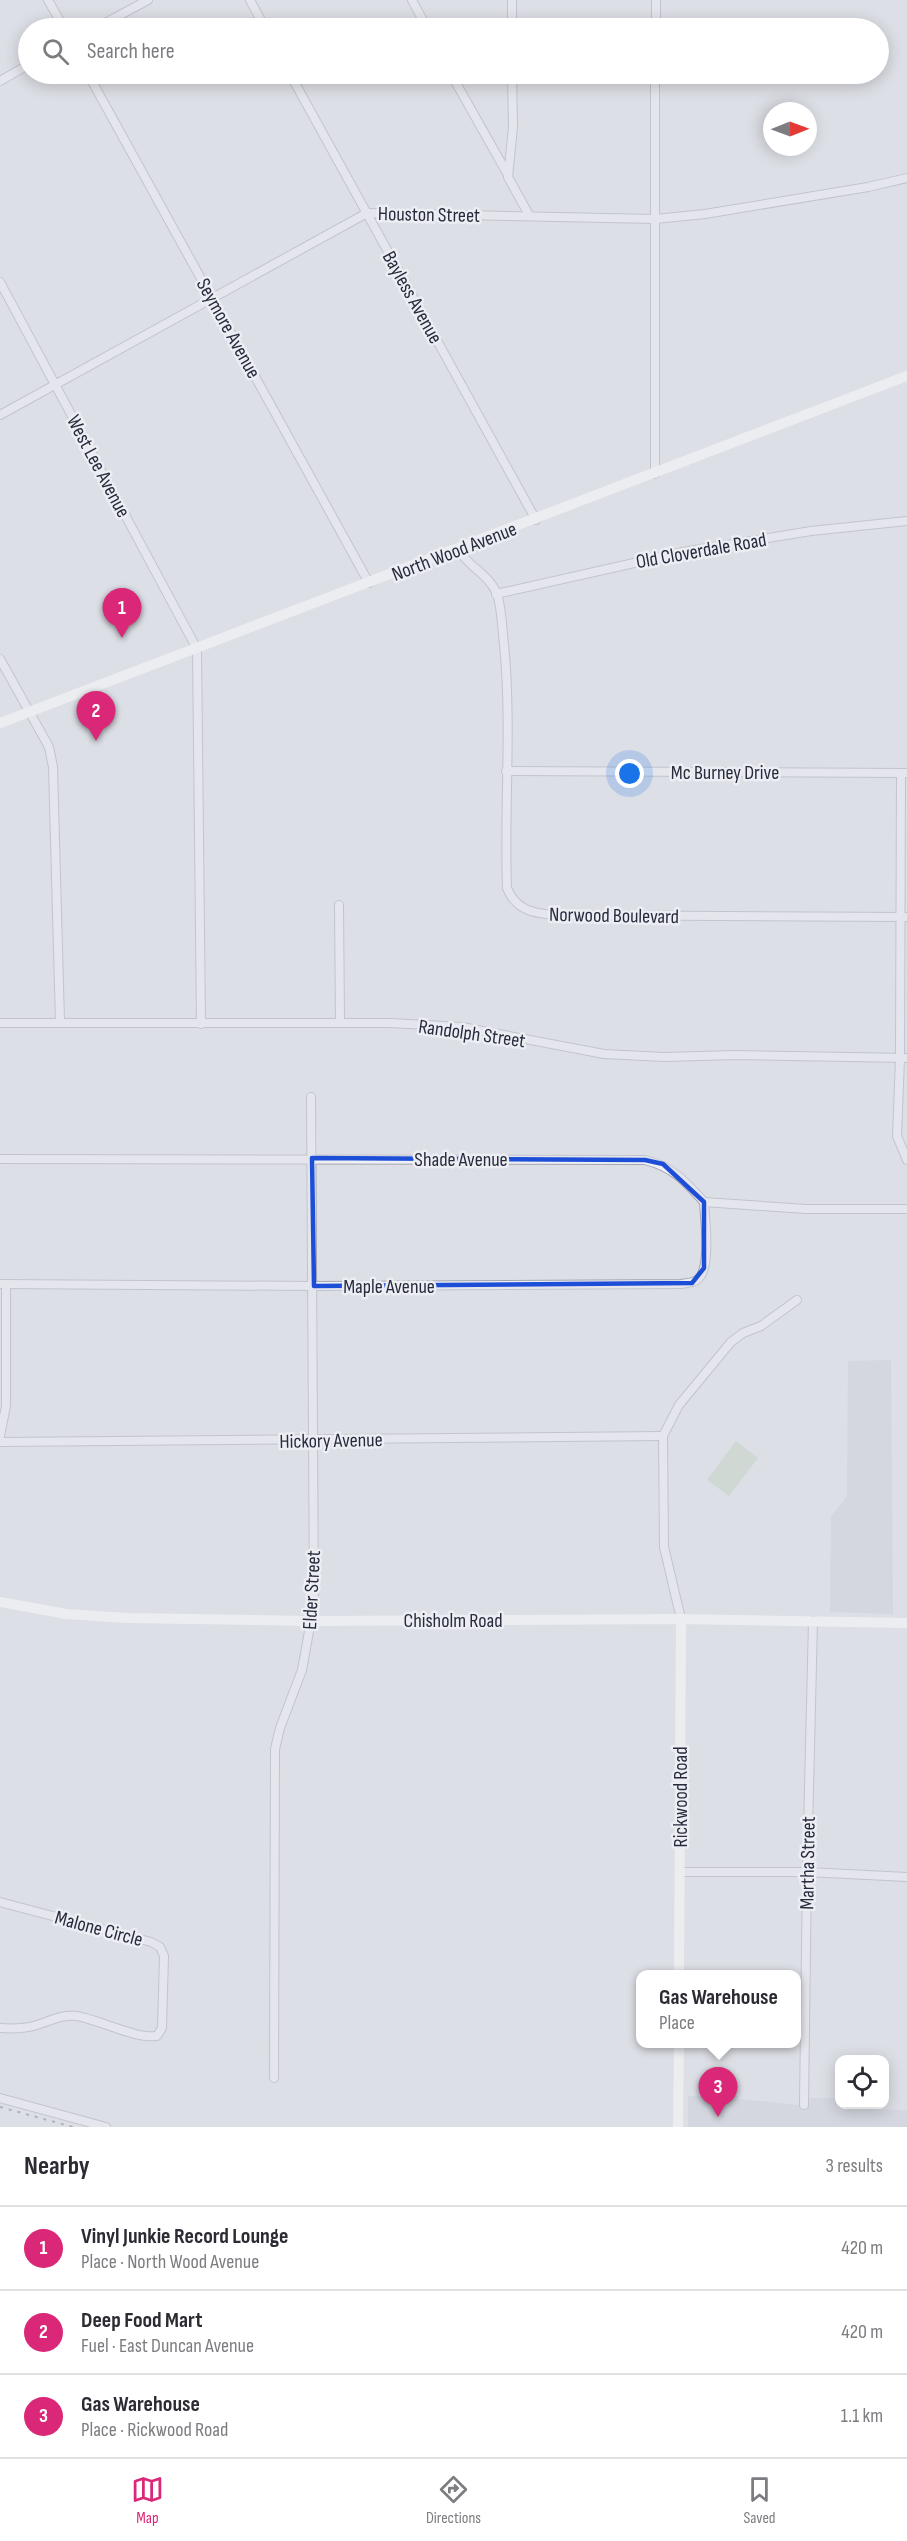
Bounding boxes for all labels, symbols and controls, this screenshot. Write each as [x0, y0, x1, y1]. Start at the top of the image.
search box [18, 18, 889, 84]
icon: search [39, 35, 72, 68]
text: Search here [87, 38, 174, 65]
north arrow [763, 102, 817, 156]
street label: Houston Street [378, 202, 480, 228]
street label: Bayless Avenue [377, 247, 447, 348]
street label: Seymore Avenue [191, 274, 265, 383]
street label: West Lee Avenue [61, 411, 135, 522]
street label: North Wood Avenue [388, 517, 520, 587]
street label: Old Cloverdale Road [634, 528, 768, 574]
pin: 1 [102, 588, 142, 638]
pin: 2 [76, 692, 116, 741]
your location [615, 759, 644, 788]
street label: Mc Burney Drive [671, 761, 779, 785]
street label: Norwood Boulevard [549, 903, 679, 929]
street label: Randolph Street [417, 1015, 527, 1053]
street label: Shade Avenue [414, 1148, 508, 1172]
street label: Maple Avenue [343, 1275, 435, 1299]
street label: Hickory Avenue [279, 1428, 383, 1454]
street label: Elder Street [298, 1550, 326, 1630]
street label: Chisholm Road [403, 1609, 503, 1633]
street label: Rickwood Road [669, 1746, 693, 1848]
street label: Martha Street [795, 1816, 821, 1910]
street label: Malone Circle [52, 1906, 145, 1952]
popup [636, 1970, 801, 2048]
text: Gas Warehouse [659, 1984, 778, 2011]
text: Place [659, 2011, 695, 2035]
map controls [835, 2055, 889, 2109]
button: locate [835, 2055, 889, 2109]
pin: 3 [698, 2068, 738, 2117]
text: Nearby [24, 2151, 90, 2182]
text: 3 results [826, 2154, 883, 2178]
text: Vinyl Junkie Record Lounge [81, 2223, 288, 2250]
text: 1 [40, 2236, 47, 2260]
text: 420 m [841, 2236, 883, 2260]
text: Place · North Wood Avenue [81, 2250, 259, 2274]
text: Deep Food Mart [81, 2307, 202, 2334]
text: 2 [39, 2320, 48, 2344]
text: 420 m [841, 2320, 883, 2344]
text: Fuel · East Duncan Avenue [81, 2334, 254, 2358]
text: Gas Warehouse [81, 2391, 200, 2418]
text: 3 [39, 2404, 48, 2428]
text: 1.1 km [841, 2404, 883, 2428]
text: Place · Rickwood Road [81, 2418, 228, 2442]
tab: Map [131, 2473, 164, 2528]
tab: Directions [426, 2473, 481, 2528]
tab: Saved [743, 2473, 776, 2528]

